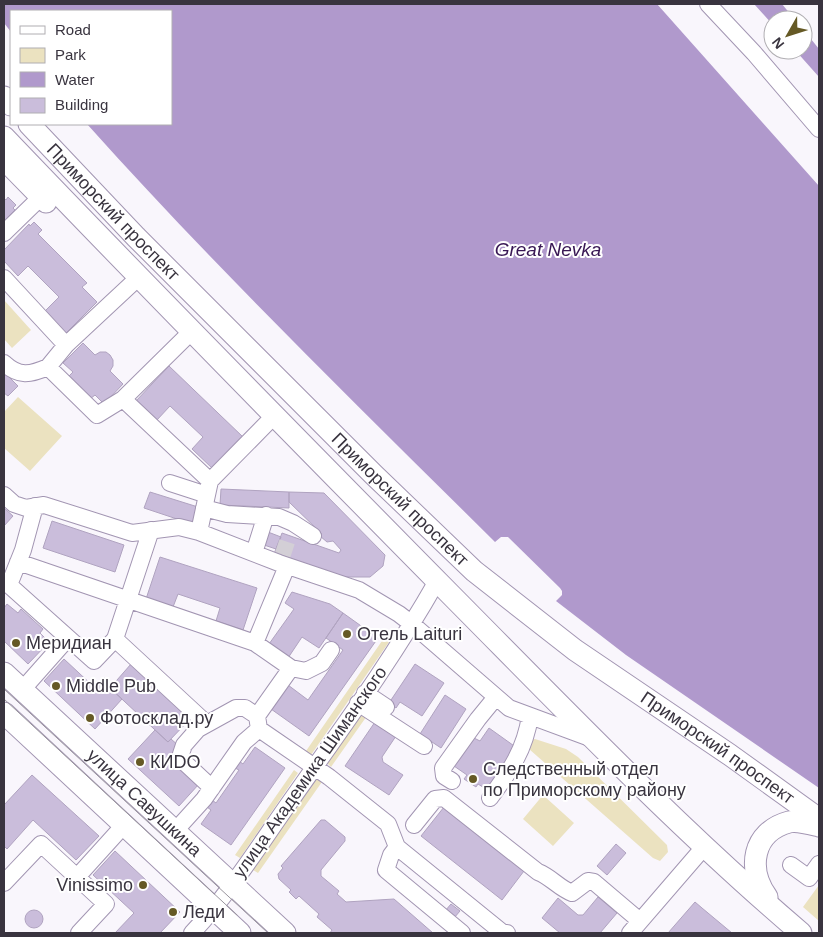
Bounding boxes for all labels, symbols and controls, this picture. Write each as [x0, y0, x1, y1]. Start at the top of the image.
legend [10, 10, 172, 125]
north arrow [763, 10, 813, 60]
text: Road [55, 21, 91, 38]
text: N [768, 34, 787, 52]
text: Park [55, 46, 86, 63]
text: Water [55, 71, 94, 88]
text: Building [55, 96, 108, 113]
street label: Приморский проспект [43, 140, 184, 285]
water label: Great Nevka [495, 239, 601, 260]
street label: Приморский проспект [328, 429, 473, 570]
place label: Отель Laituri [357, 624, 462, 644]
marker: Отель Laituri [341, 628, 353, 640]
place label: Меридиан [26, 633, 112, 653]
marker: Меридиан [10, 637, 22, 649]
street label: улица Академика Шиманского [229, 663, 391, 881]
place label: Middle Pub [66, 676, 156, 696]
marker: Middle Pub [50, 680, 62, 692]
street label: Приморский проспект [637, 688, 798, 808]
place label: Фотосклад.ру [100, 708, 213, 728]
marker: Фотосклад.ру [84, 712, 96, 724]
street label: улица Савушкина [83, 745, 206, 861]
place label: КИDO [150, 752, 200, 772]
marker: КИDO [134, 756, 146, 768]
place label: Следственный отдел по Приморскому району [483, 759, 686, 800]
marker: Следственный отдел по Приморскому району [467, 773, 479, 785]
place label: Vinissimo [56, 875, 133, 895]
marker: Vinissimo [137, 879, 149, 891]
place label: Леди [183, 902, 225, 922]
marker: Леди [167, 906, 179, 918]

